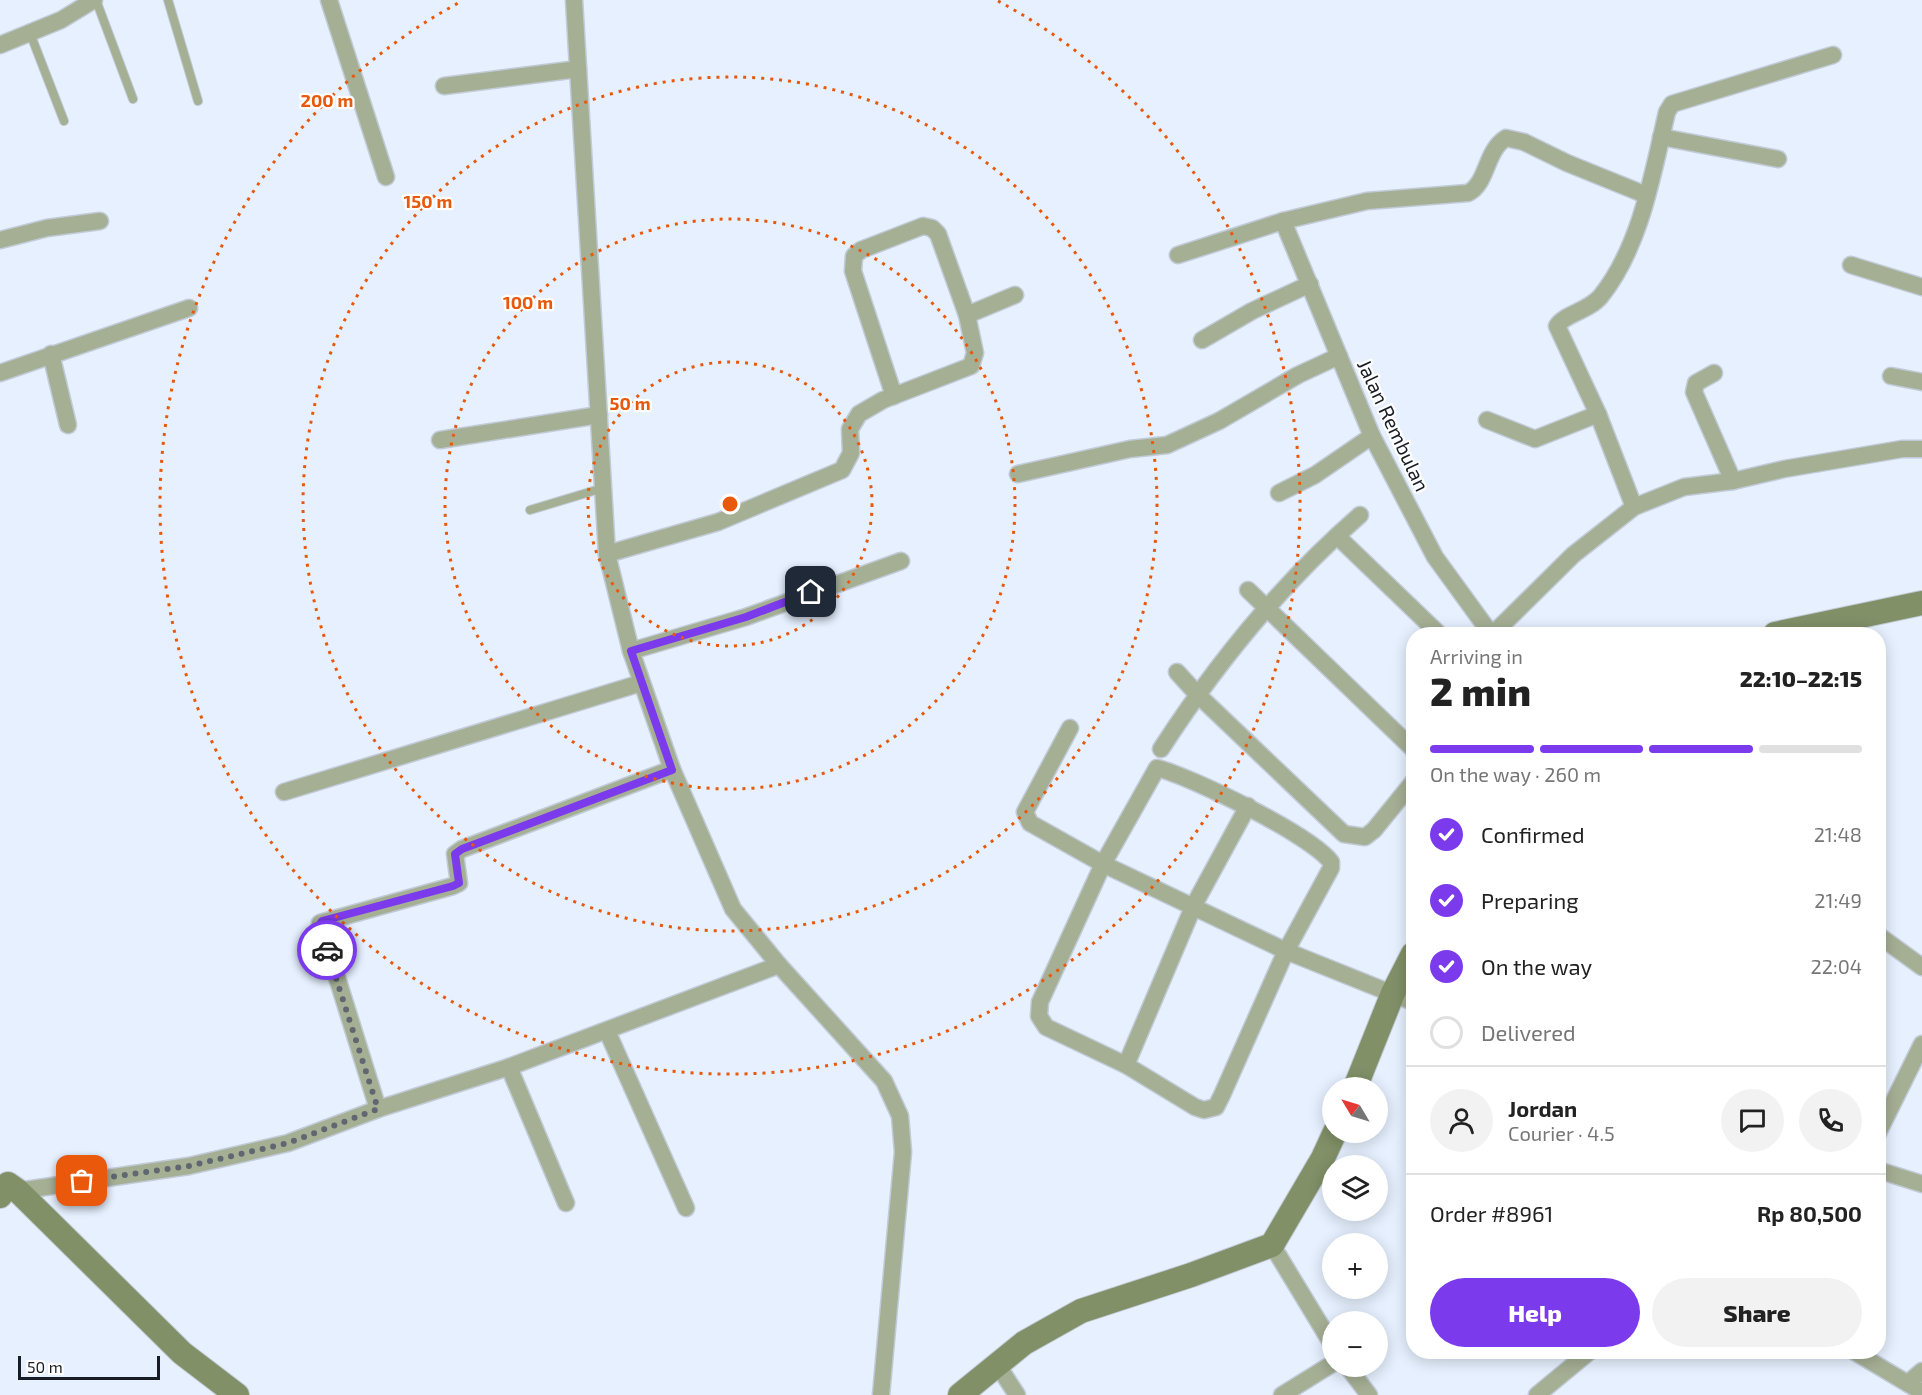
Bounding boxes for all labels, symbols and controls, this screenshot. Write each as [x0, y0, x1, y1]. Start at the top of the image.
text: 200 m [301, 89, 353, 111]
text: 150 m [404, 190, 452, 212]
text: 100 m [503, 291, 553, 313]
street label: Jalan Rembulan [1353, 355, 1435, 495]
text: 50 m [609, 392, 651, 414]
centre of rings [720, 494, 740, 514]
pin [785, 566, 836, 617]
icon: home [794, 575, 827, 608]
text: Arriving in [1430, 644, 1523, 668]
text: 22:10–22:15 [1740, 665, 1862, 691]
text: 2 min [1430, 667, 1531, 714]
text: On the way · 260 m [1430, 762, 1601, 786]
icon: check [1430, 818, 1463, 851]
text: Confirmed [1481, 821, 1585, 847]
text: 21:48 [1814, 822, 1862, 846]
icon: check [1430, 884, 1463, 917]
text: Preparing [1481, 887, 1579, 913]
text: 21:49 [1814, 888, 1862, 912]
courier [297, 920, 357, 980]
icon: car [311, 934, 344, 967]
icon: check [1430, 950, 1463, 983]
text: On the way [1481, 953, 1592, 979]
text: 22:04 [1810, 954, 1862, 978]
text: Delivered [1481, 1019, 1576, 1045]
north arrow [1322, 1077, 1388, 1143]
map controls [1322, 1077, 1388, 1377]
button: person [1430, 1089, 1493, 1152]
button: chat [1721, 1089, 1784, 1152]
button: phone [1799, 1089, 1862, 1152]
text: Jordan [1508, 1095, 1577, 1121]
text: Courier · 4.5 [1508, 1121, 1615, 1145]
pin [56, 1155, 107, 1206]
button: layers [1322, 1155, 1388, 1221]
icon: bag [65, 1164, 98, 1197]
text: Order #8961 [1430, 1200, 1553, 1226]
text: Rp 80,500 [1757, 1200, 1862, 1226]
button: + [1322, 1233, 1388, 1299]
button: Help [1430, 1278, 1640, 1347]
button: Share [1652, 1278, 1862, 1347]
button: − [1322, 1311, 1388, 1377]
scale bar [18, 1353, 160, 1380]
text: 50 m [27, 1357, 63, 1376]

